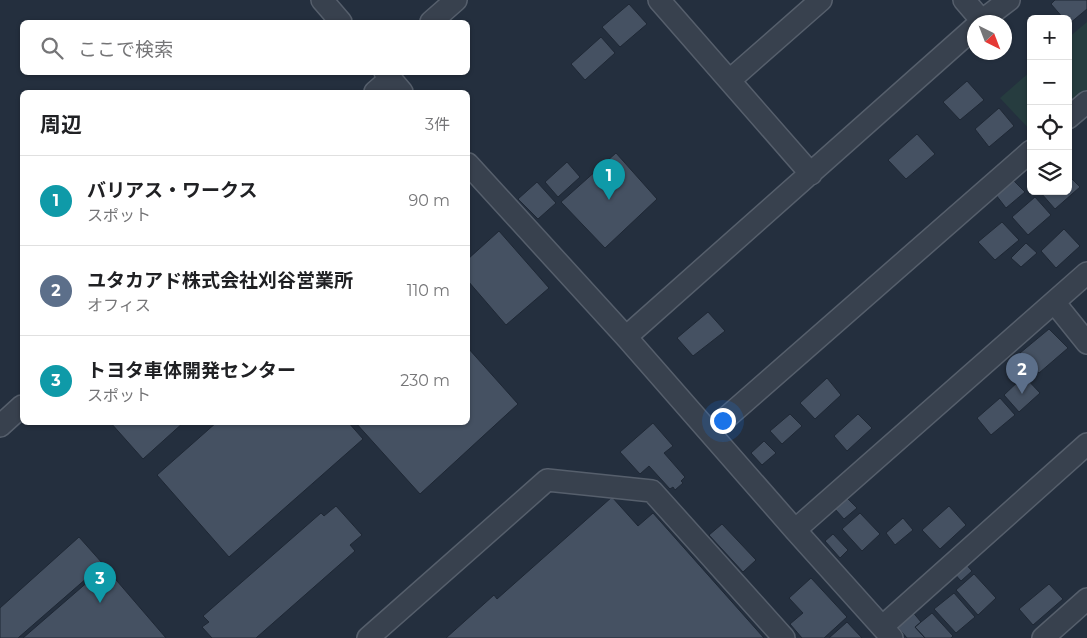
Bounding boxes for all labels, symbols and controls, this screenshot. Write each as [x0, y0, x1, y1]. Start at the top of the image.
north arrow [967, 15, 1012, 60]
map controls [1027, 15, 1072, 195]
button: + [1027, 15, 1072, 60]
search box [20, 20, 470, 75]
icon: search [38, 34, 66, 62]
text: ここで検索 [78, 38, 173, 61]
button: − [1027, 60, 1072, 105]
button: locate [1027, 105, 1072, 150]
text: 周辺 [40, 112, 82, 137]
text: 3件 [425, 115, 450, 134]
button: layers [1027, 150, 1072, 195]
pin: 1 [593, 159, 625, 200]
text: バリアス・ワークス [87, 179, 257, 202]
text: 1 [53, 191, 59, 210]
text: 90 m [408, 191, 450, 210]
text: スポット [87, 206, 151, 225]
text: ユタカアド株式会社刈谷営業所 [87, 269, 353, 292]
text: 2 [51, 281, 61, 300]
text: 110 m [407, 281, 450, 300]
text: オフィス [87, 296, 151, 315]
pin: 2 [1006, 353, 1038, 394]
text: トヨタ車体開発センター [87, 359, 296, 382]
text: 3 [51, 371, 61, 390]
text: 230 m [400, 371, 450, 390]
text: スポット [87, 386, 151, 405]
your location [710, 408, 736, 434]
pin: 3 [84, 562, 116, 603]

